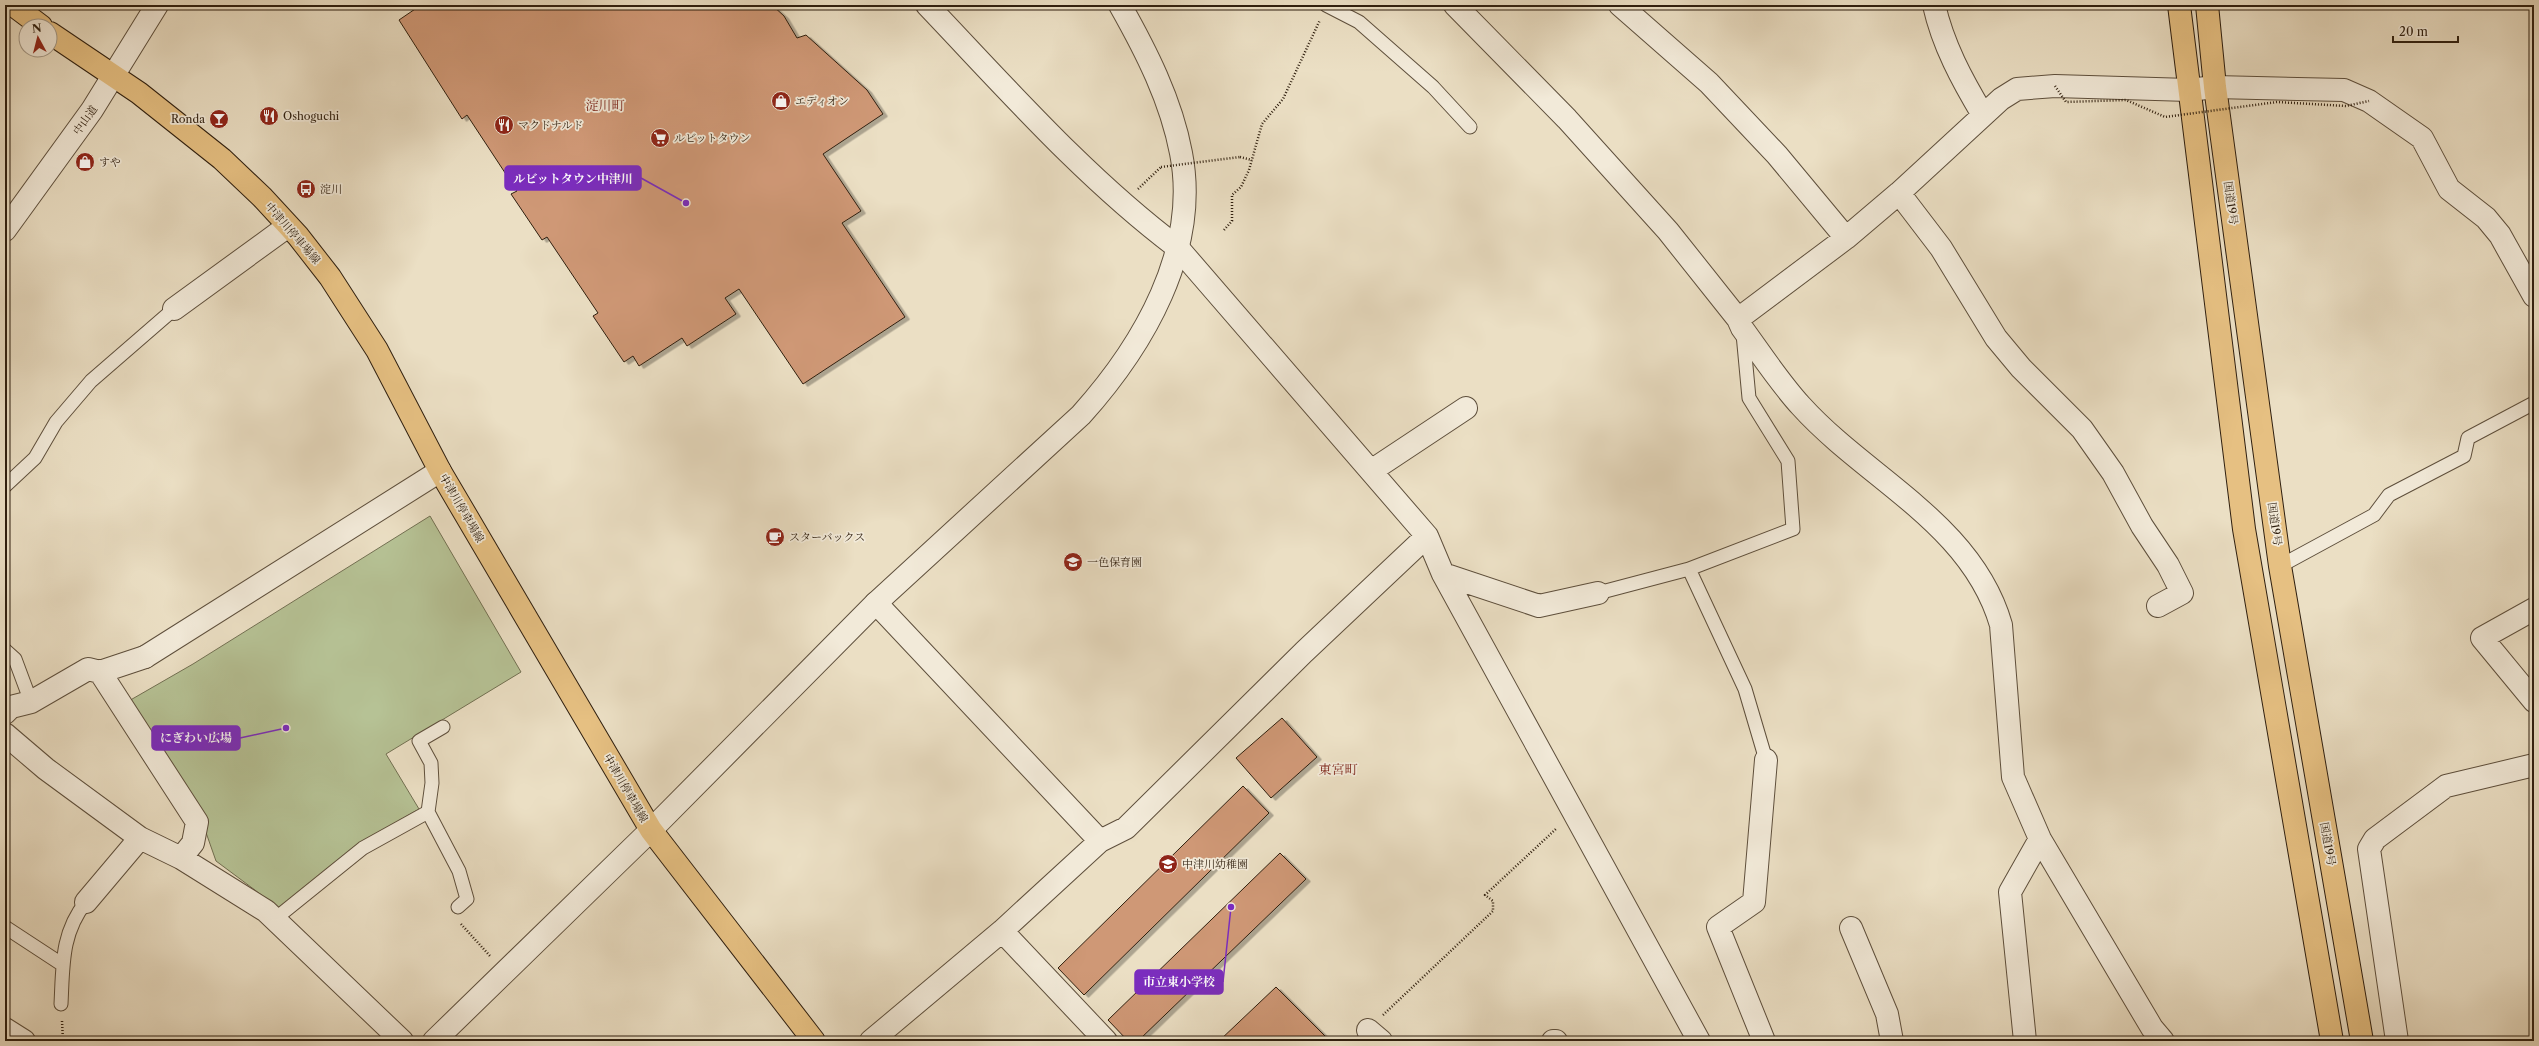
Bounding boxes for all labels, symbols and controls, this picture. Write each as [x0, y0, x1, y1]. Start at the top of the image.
north arrow [18, 18, 58, 58]
scale bar [2393, 18, 2458, 44]
text: N [31, 20, 43, 36]
text: 20 m [2399, 24, 2428, 39]
shop icon: エディオン [770, 90, 792, 112]
place label: エディオン [795, 94, 849, 108]
district label: 淀川町 [585, 97, 625, 113]
street label: 中山道 [70, 102, 100, 138]
restaurant icon: Oshoguchi [258, 105, 280, 127]
bar icon: Ronda [208, 108, 230, 130]
place label: Oshoguchi [283, 109, 340, 123]
place label: Ronda [171, 112, 205, 126]
restaurant icon: マクドナルド [493, 114, 515, 136]
place label: マクドナルド [518, 118, 583, 132]
supermarket icon: ルビットタウン [649, 127, 671, 149]
place label: ルビットタウン [674, 131, 751, 145]
shop icon: すや [74, 151, 96, 173]
place label: すや [99, 155, 121, 169]
callout: ルビットタウン中津川 [505, 166, 641, 190]
text: ルビットタウン中津川 [513, 171, 633, 186]
bus stop icon: 淀川 [295, 178, 317, 200]
street label: 国道19号 [2221, 180, 2241, 226]
place label: 淀川 [320, 182, 342, 196]
street label: 中津川停車場線 [262, 199, 324, 267]
street label: 中津川停車場線 [437, 471, 487, 545]
street label: 国道19号 [2265, 501, 2285, 547]
cafe icon: スターバックス [764, 526, 786, 548]
place label: スターバックス [789, 530, 865, 544]
school or university icon: 一色保育園 [1062, 551, 1084, 573]
place label: 一色保育園 [1087, 555, 1142, 569]
callout: にぎわい広場 [152, 726, 240, 750]
text: にぎわい広場 [160, 730, 232, 745]
street label: 中津川停車場線 [601, 751, 651, 825]
district label: 東宮町 [1318, 761, 1358, 777]
street label: 国道19号 [2317, 821, 2339, 867]
school or university icon: 中津川幼稚園 [1157, 853, 1179, 875]
place label: 中津川幼稚園 [1182, 857, 1248, 871]
callout: 市立東小学校 [1135, 970, 1223, 994]
text: 市立東小学校 [1143, 974, 1215, 989]

